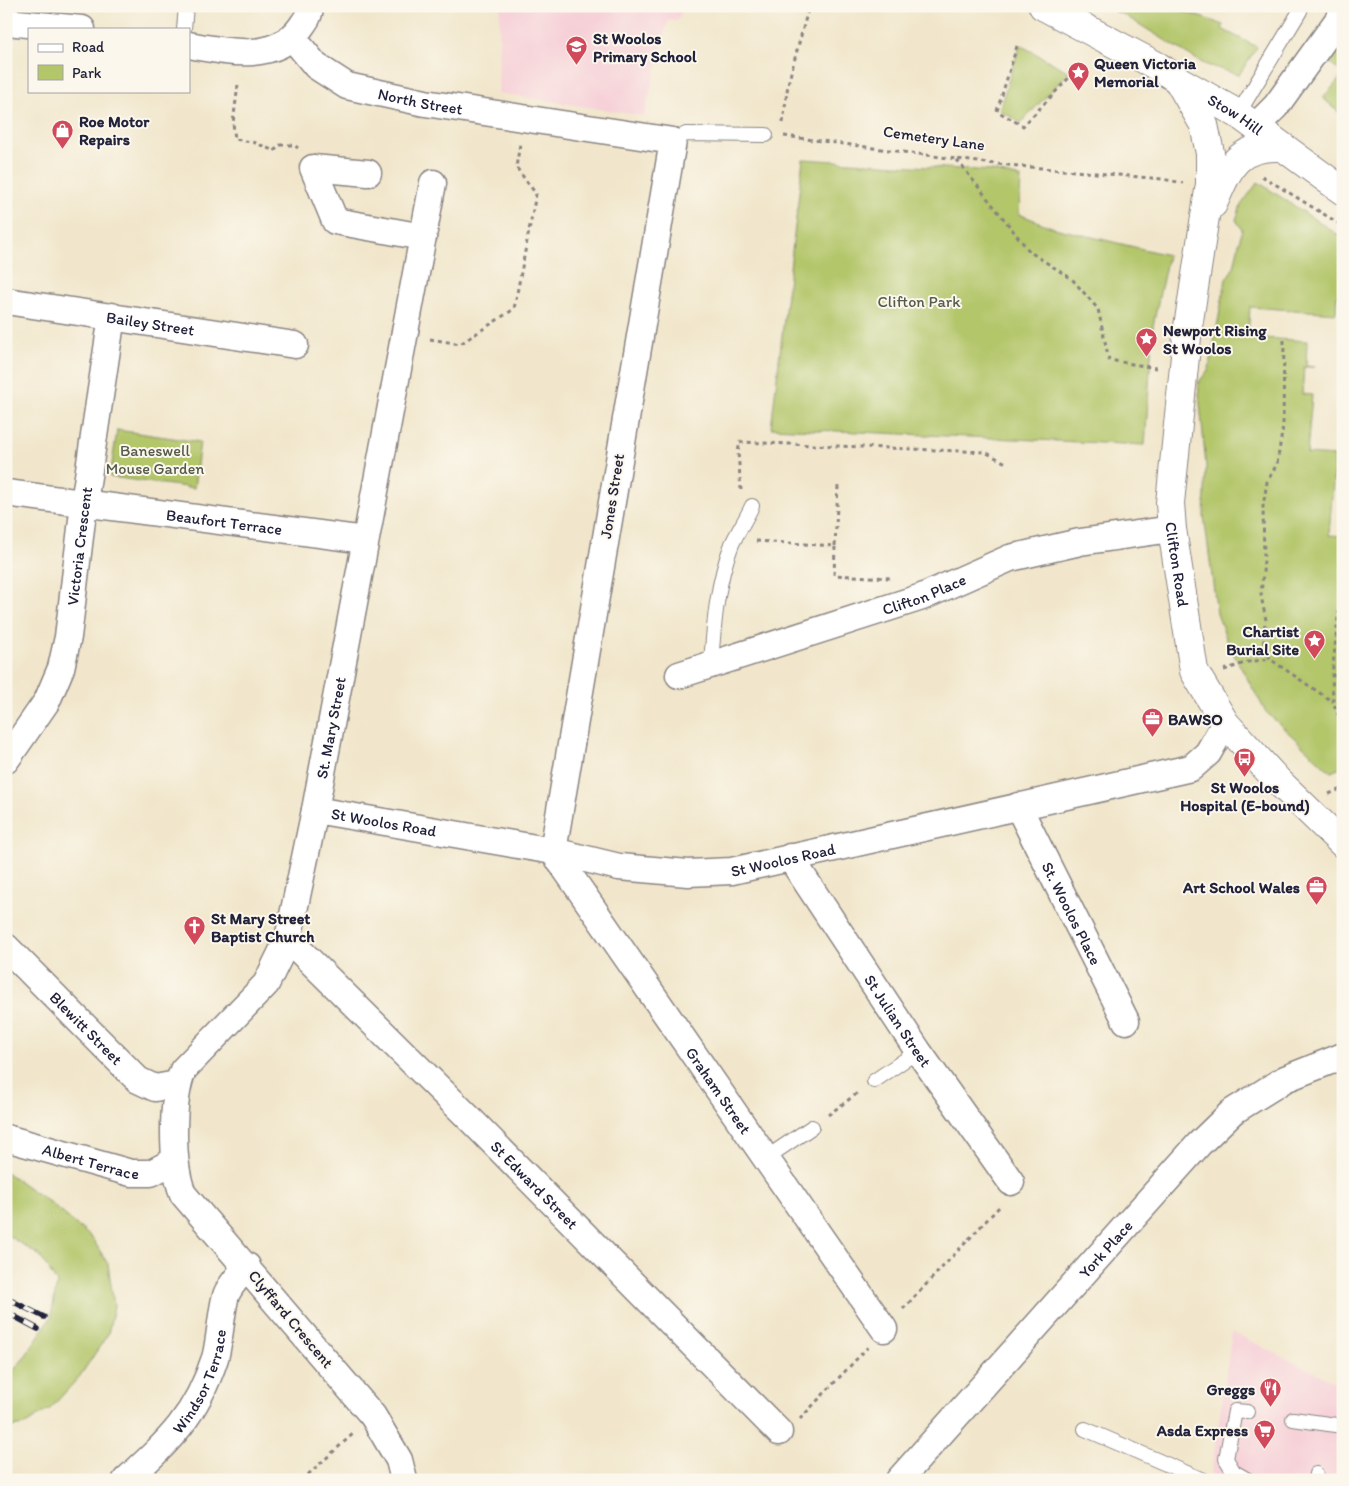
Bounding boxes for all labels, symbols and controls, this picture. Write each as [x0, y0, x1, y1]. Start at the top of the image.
legend [28, 28, 190, 92]
place label: St Woolos Primary School [593, 29, 697, 67]
school or university icon: St Woolos Primary School [565, 35, 589, 66]
text: Road [72, 38, 105, 56]
place label: Queen Victoria Memorial [1094, 54, 1197, 91]
place icon: Queen Victoria Memorial [1066, 60, 1090, 91]
text: Park [72, 64, 102, 82]
street label: North Street [376, 84, 464, 118]
street label: Stow Hill [1205, 89, 1267, 139]
place label: Roe Motor Repairs [79, 112, 150, 150]
shop icon: Roe Motor Repairs [51, 118, 75, 149]
street label: Cemetery Lane [882, 121, 986, 155]
park label: Clifton Park [878, 292, 961, 311]
street label: Bailey Street [105, 307, 196, 339]
place label: Newport Rising St Woolos [1163, 321, 1267, 358]
place icon: Newport Rising St Woolos [1135, 327, 1159, 358]
park label: Baneswell Mouse Garden [106, 441, 204, 478]
street label: Jones Street [596, 452, 628, 540]
street label: Victoria Crescent [62, 486, 96, 606]
street label: Beaufort Terrace [165, 505, 283, 539]
street label: Clifton Road [1162, 521, 1193, 608]
street label: Clifton Place [880, 569, 969, 619]
place label: Chartist Burial Site [1226, 622, 1299, 659]
place icon: Chartist Burial Site [1303, 628, 1327, 659]
street label: St. Mary Street [312, 675, 349, 780]
office icon: BAWSO [1140, 707, 1164, 738]
place label: BAWSO [1168, 710, 1223, 729]
bus stop icon: St Woolos Hospital (E-bound) [1233, 746, 1257, 777]
place label: St Woolos Hospital (E-bound) [1180, 778, 1310, 816]
street label: St Woolos Road [330, 803, 438, 840]
street label: St Woolos Road [729, 839, 837, 880]
street label: St. Woolos Place [1038, 858, 1106, 968]
office icon: Art School Wales [1304, 875, 1328, 906]
place label: Art School Wales [1182, 878, 1300, 897]
place label: St Mary Street Baptist Church [211, 909, 315, 947]
church icon: St Mary Street Baptist Church [183, 915, 207, 946]
street label: St Julian Street [861, 971, 936, 1070]
street label: Blewitt Street [46, 987, 127, 1068]
street label: Graham Street [682, 1043, 755, 1137]
street label: St Edward Street [487, 1136, 582, 1233]
street label: Albert Terrace [40, 1139, 139, 1183]
street label: York Place [1075, 1216, 1136, 1282]
street label: Clyffard Crescent [245, 1266, 337, 1372]
street label: Windsor Terrace [168, 1328, 230, 1437]
restaurant icon: Greggs [1259, 1377, 1283, 1408]
place label: Greggs [1207, 1380, 1255, 1400]
supermarket icon: Asda Express [1252, 1418, 1276, 1449]
place label: Asda Express [1156, 1421, 1248, 1441]

